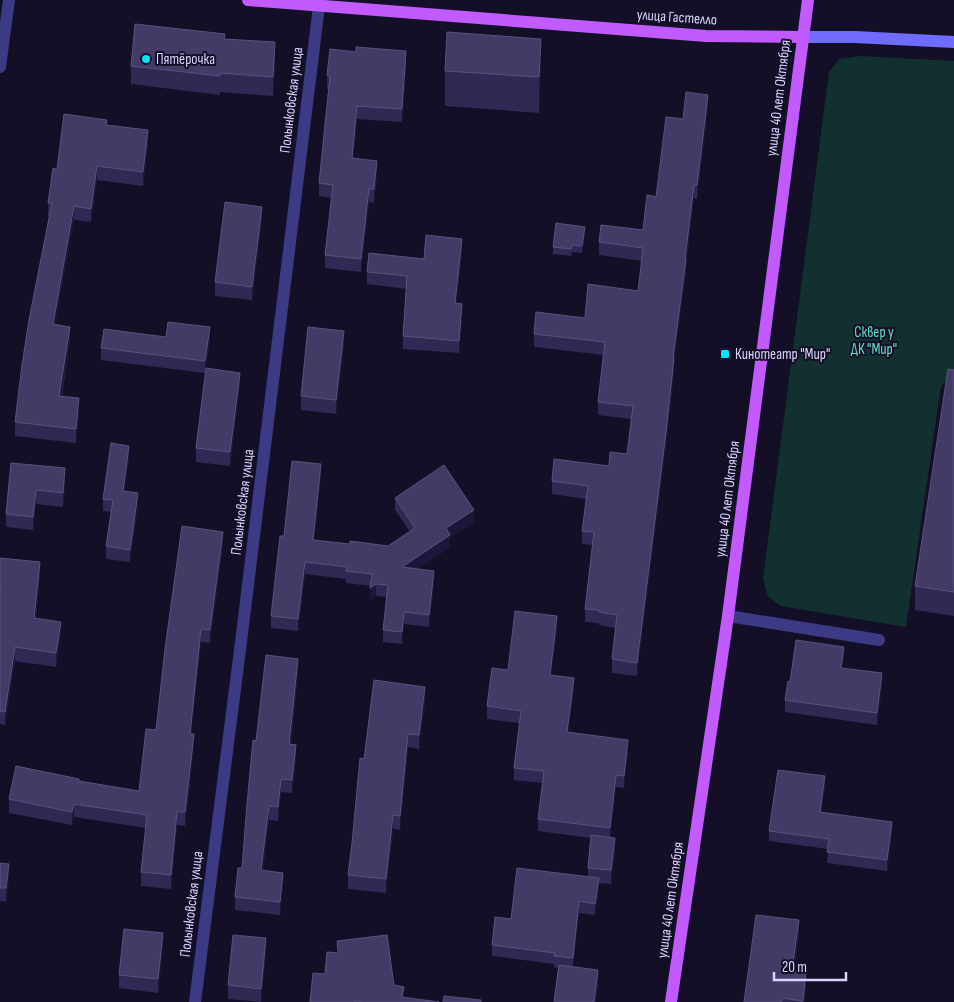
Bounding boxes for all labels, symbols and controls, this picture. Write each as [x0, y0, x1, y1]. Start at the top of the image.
street label: улица Гастелло [636, 5, 718, 30]
street label: улица 40 лет Октября [762, 39, 795, 157]
street label: Полынковская улица [276, 46, 307, 154]
place label: Пятёрочка [156, 50, 215, 69]
marker: Пятёрочка [140, 53, 152, 65]
park label: Сквер у ДК "Мир" [851, 323, 897, 359]
place label: Кинотеатр "Мир" [735, 345, 830, 364]
marker: Кинотеатр "Мир" [719, 348, 731, 360]
street label: улица 40 лет Октября [711, 440, 744, 558]
street label: Полынковская улица [227, 448, 258, 556]
street label: улица 40 лет Октября [653, 841, 688, 959]
street label: Полынковская улица [176, 850, 207, 958]
scale bar [774, 950, 846, 982]
text: 20 m [782, 958, 807, 977]

